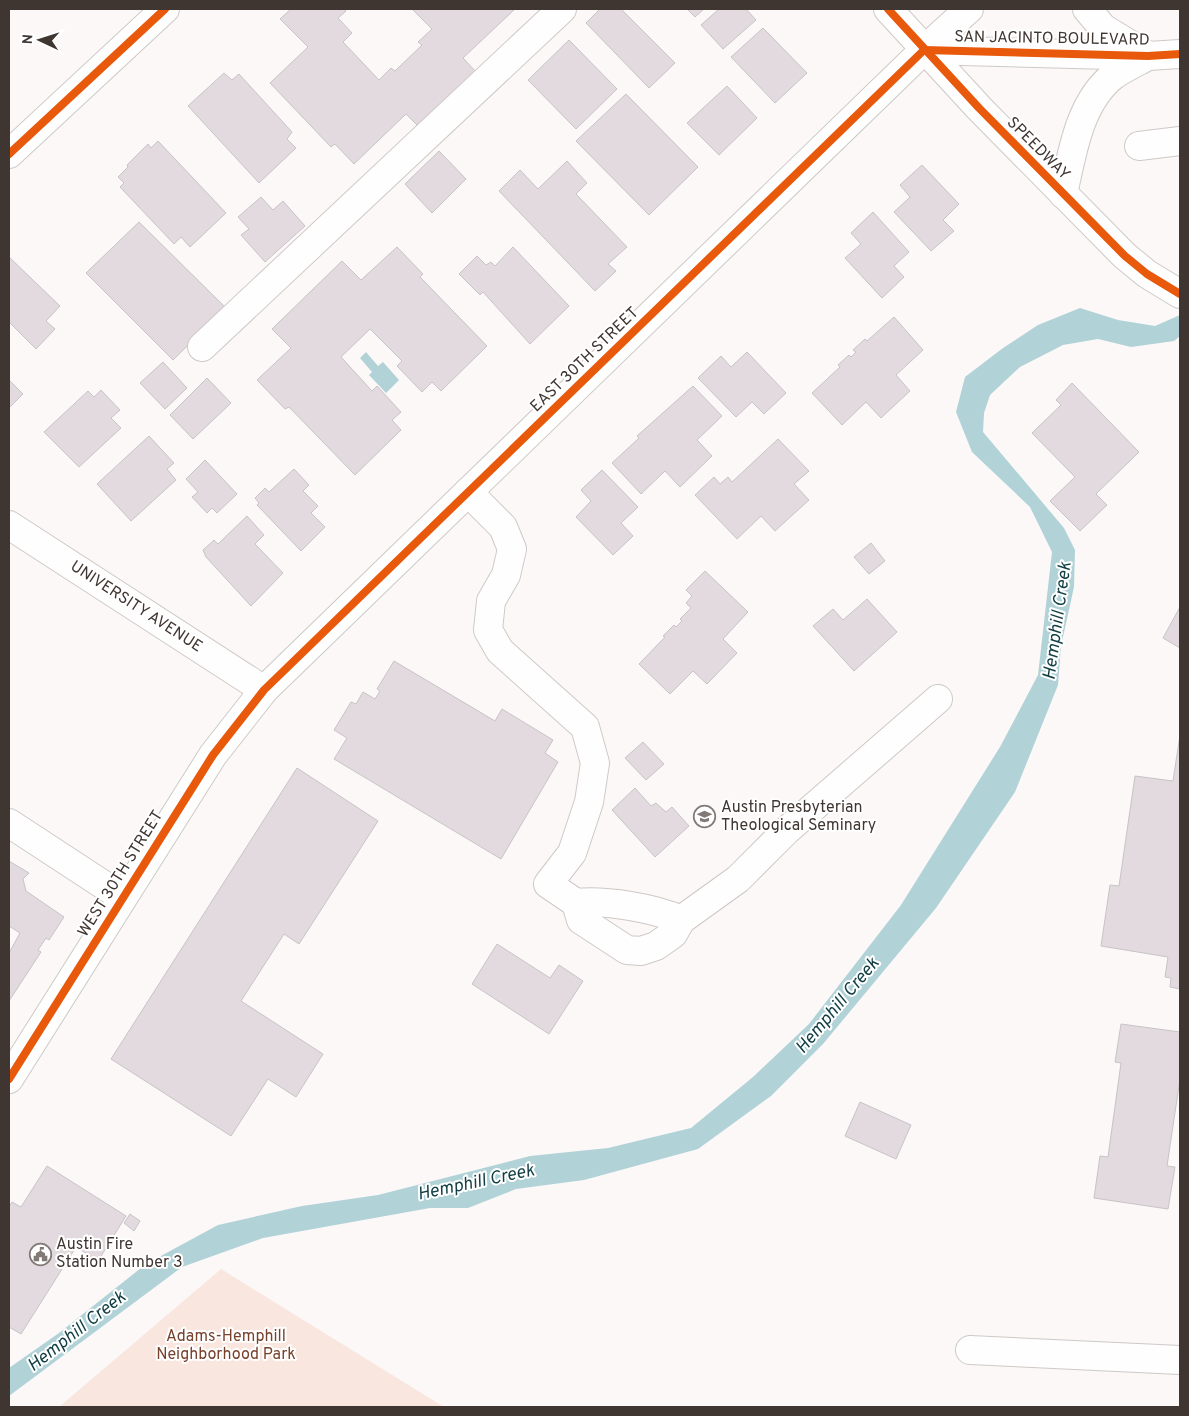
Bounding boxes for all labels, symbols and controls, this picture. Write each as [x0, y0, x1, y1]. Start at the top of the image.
north arrow [15, 15, 65, 65]
street label: SAN JACINTO BOULEVARD [954, 27, 1150, 51]
text: N [20, 34, 37, 45]
street label: SPEEDWAY [1002, 113, 1074, 185]
street label: EAST 30TH STREET [527, 303, 643, 417]
street label: UNIVERSITY AVENUE [66, 557, 206, 657]
water label: Hemphill Creek [1038, 560, 1078, 681]
place label: Austin Presbyterian Theological Seminary [721, 798, 876, 836]
school or university icon: Austin Presbyterian Theological Seminary [693, 805, 717, 829]
street label: WEST 30TH STREET [74, 807, 168, 941]
water label: Hemphill Creek [791, 952, 886, 1059]
water label: Hemphill Creek [416, 1159, 537, 1207]
place label: Austin Fire Station Number 3 [56, 1235, 183, 1273]
public building icon: Austin Fire Station Number 3 [28, 1242, 52, 1266]
water label: Hemphill Creek [23, 1286, 132, 1378]
park label: Adams-Hemphill Neighborhood Park [156, 1327, 296, 1365]

